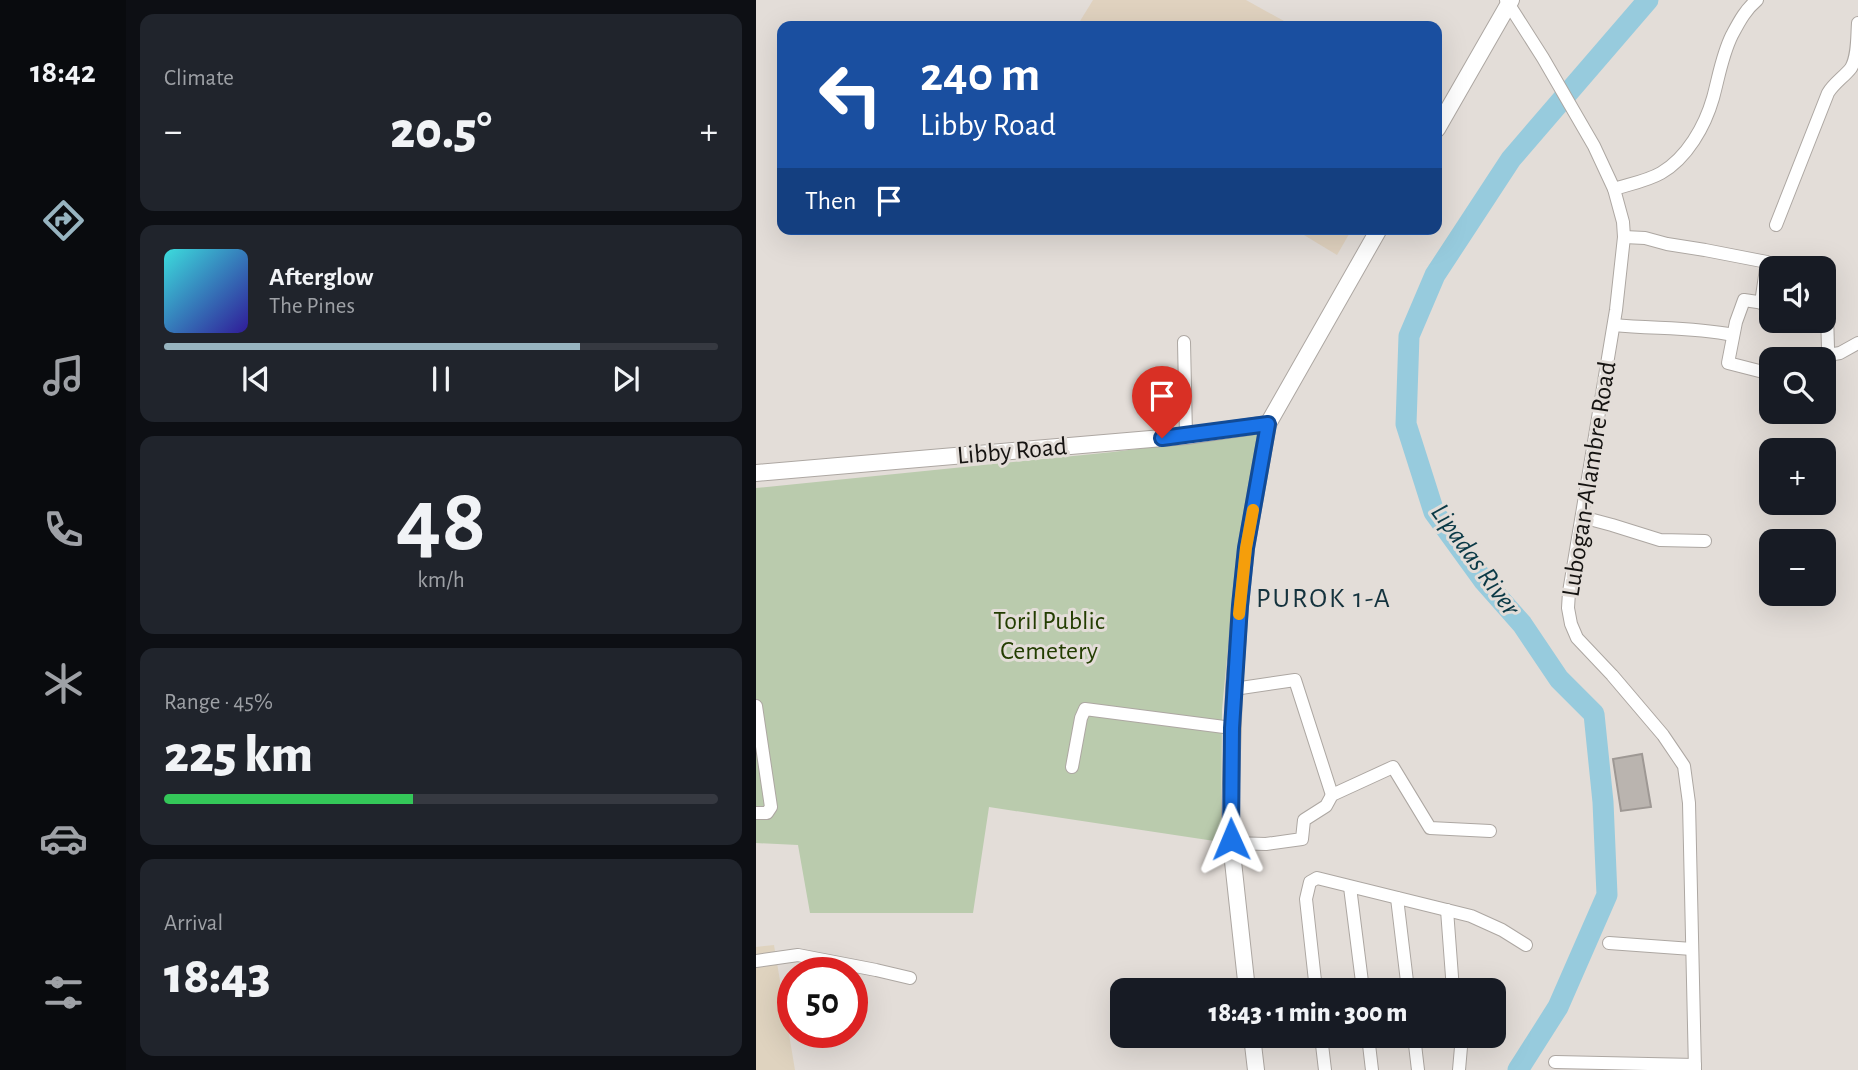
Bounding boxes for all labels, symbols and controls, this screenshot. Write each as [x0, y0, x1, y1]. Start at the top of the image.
icon: left [805, 49, 896, 140]
text: 240 m [920, 51, 1040, 100]
text: 18:42 [30, 56, 96, 88]
text: Climate [164, 67, 234, 90]
text: 20.5° [390, 105, 492, 157]
text: Libby Road [920, 109, 1056, 141]
text: − [164, 113, 182, 151]
text: + [700, 113, 718, 151]
icon: arrive [870, 182, 908, 220]
text: Then [805, 188, 856, 214]
icon: directions [39, 196, 88, 245]
map controls [1759, 256, 1836, 606]
button: sound [1759, 256, 1836, 333]
text: Afterglow [269, 264, 373, 290]
text: The Pines [269, 295, 355, 318]
button: search [1759, 347, 1836, 424]
icon: music [39, 351, 88, 400]
icon: previous [237, 360, 275, 398]
icon: pause [422, 360, 460, 398]
icon: next [607, 360, 645, 398]
street label: Lubogan-Alambre Road [1558, 360, 1620, 598]
pin [1132, 366, 1192, 438]
icon: arrive [1143, 377, 1181, 415]
street label: Libby Road [956, 433, 1068, 469]
button: + [1759, 438, 1836, 515]
text: 48 [396, 476, 486, 567]
water label: Lipadas River [1425, 499, 1525, 622]
icon: phone [39, 505, 88, 554]
button: − [1759, 529, 1836, 606]
text: km/h [417, 569, 465, 592]
district label: PUROK 1-A [1256, 585, 1392, 613]
park label: Toril Public Cemetery [993, 608, 1105, 664]
icon: climate [39, 659, 88, 708]
text: Range · 45% [164, 691, 273, 714]
text: 225 km [164, 729, 313, 781]
position arrow [1194, 802, 1268, 876]
icon: car [39, 814, 88, 863]
text: Arrival [164, 912, 223, 935]
text: 18:43 [164, 950, 271, 1002]
speed limit sign: 50 [777, 957, 868, 1048]
icon: filters [39, 968, 88, 1017]
text: 18:43 · 1 min · 300 m [1209, 1000, 1407, 1026]

